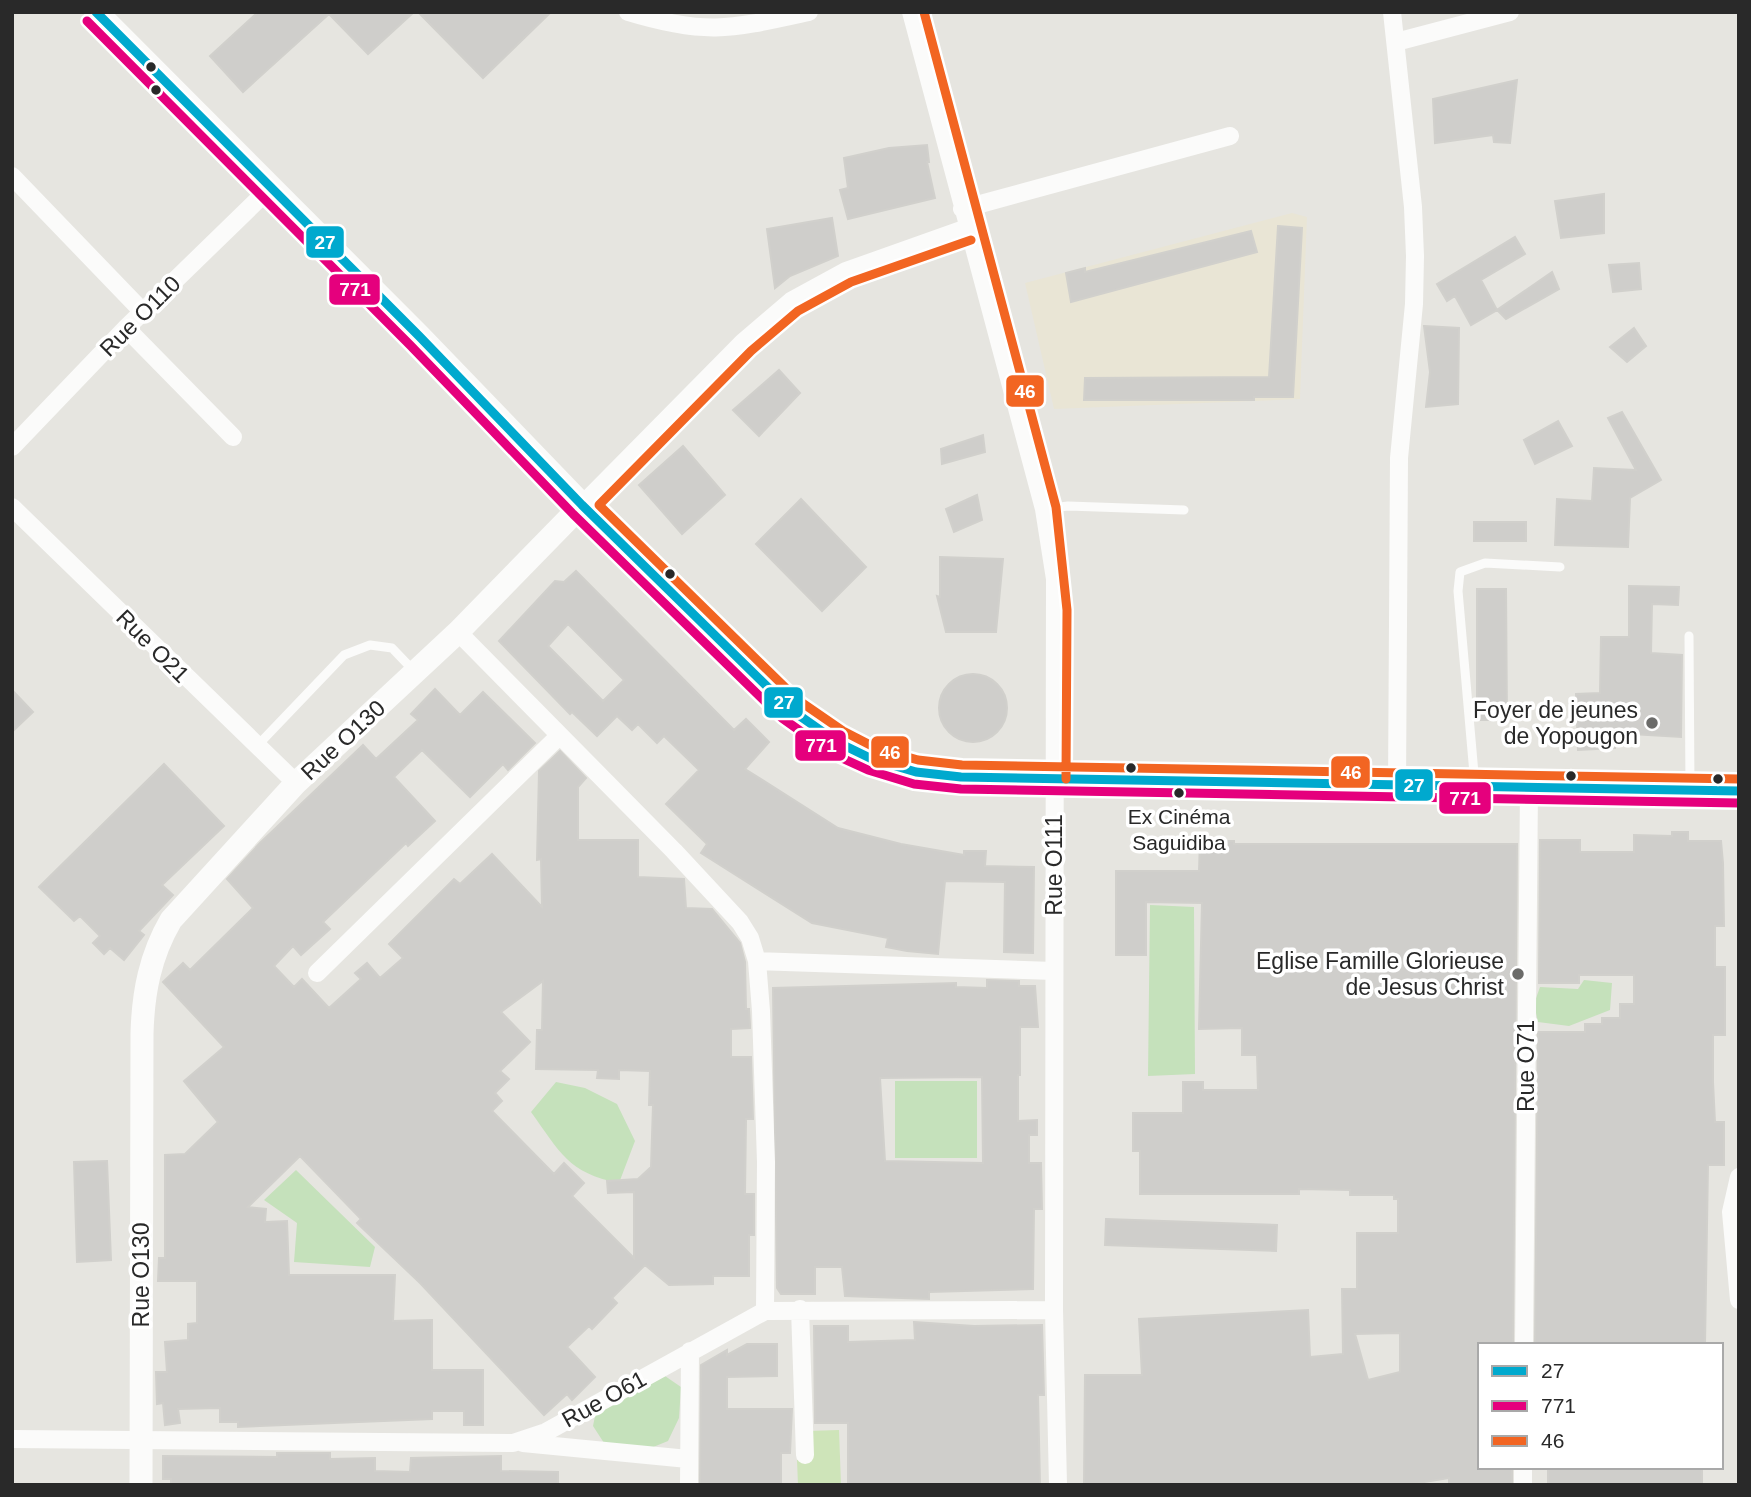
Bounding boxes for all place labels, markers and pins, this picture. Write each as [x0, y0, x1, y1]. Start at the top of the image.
unlabelled marker [144, 60, 158, 74]
unlabelled marker [149, 83, 163, 97]
unlabelled marker [663, 567, 677, 581]
place label: Foyer de jeunes de Yopougon [1473, 697, 1638, 749]
marker: Foyer de jeunes de Yopougon [1644, 715, 1660, 731]
unlabelled marker [1124, 761, 1138, 775]
unlabelled marker [1564, 769, 1578, 783]
unlabelled marker [1711, 772, 1725, 786]
marker: Ex Cinéma Saguidiba [1172, 786, 1186, 800]
place label: Ex Cinéma Saguidiba [1128, 805, 1231, 854]
place label: Eglise Famille Glorieuse de Jesus Christ [1256, 948, 1505, 1000]
marker: Eglise Famille Glorieuse de Jesus Christ [1510, 966, 1526, 982]

